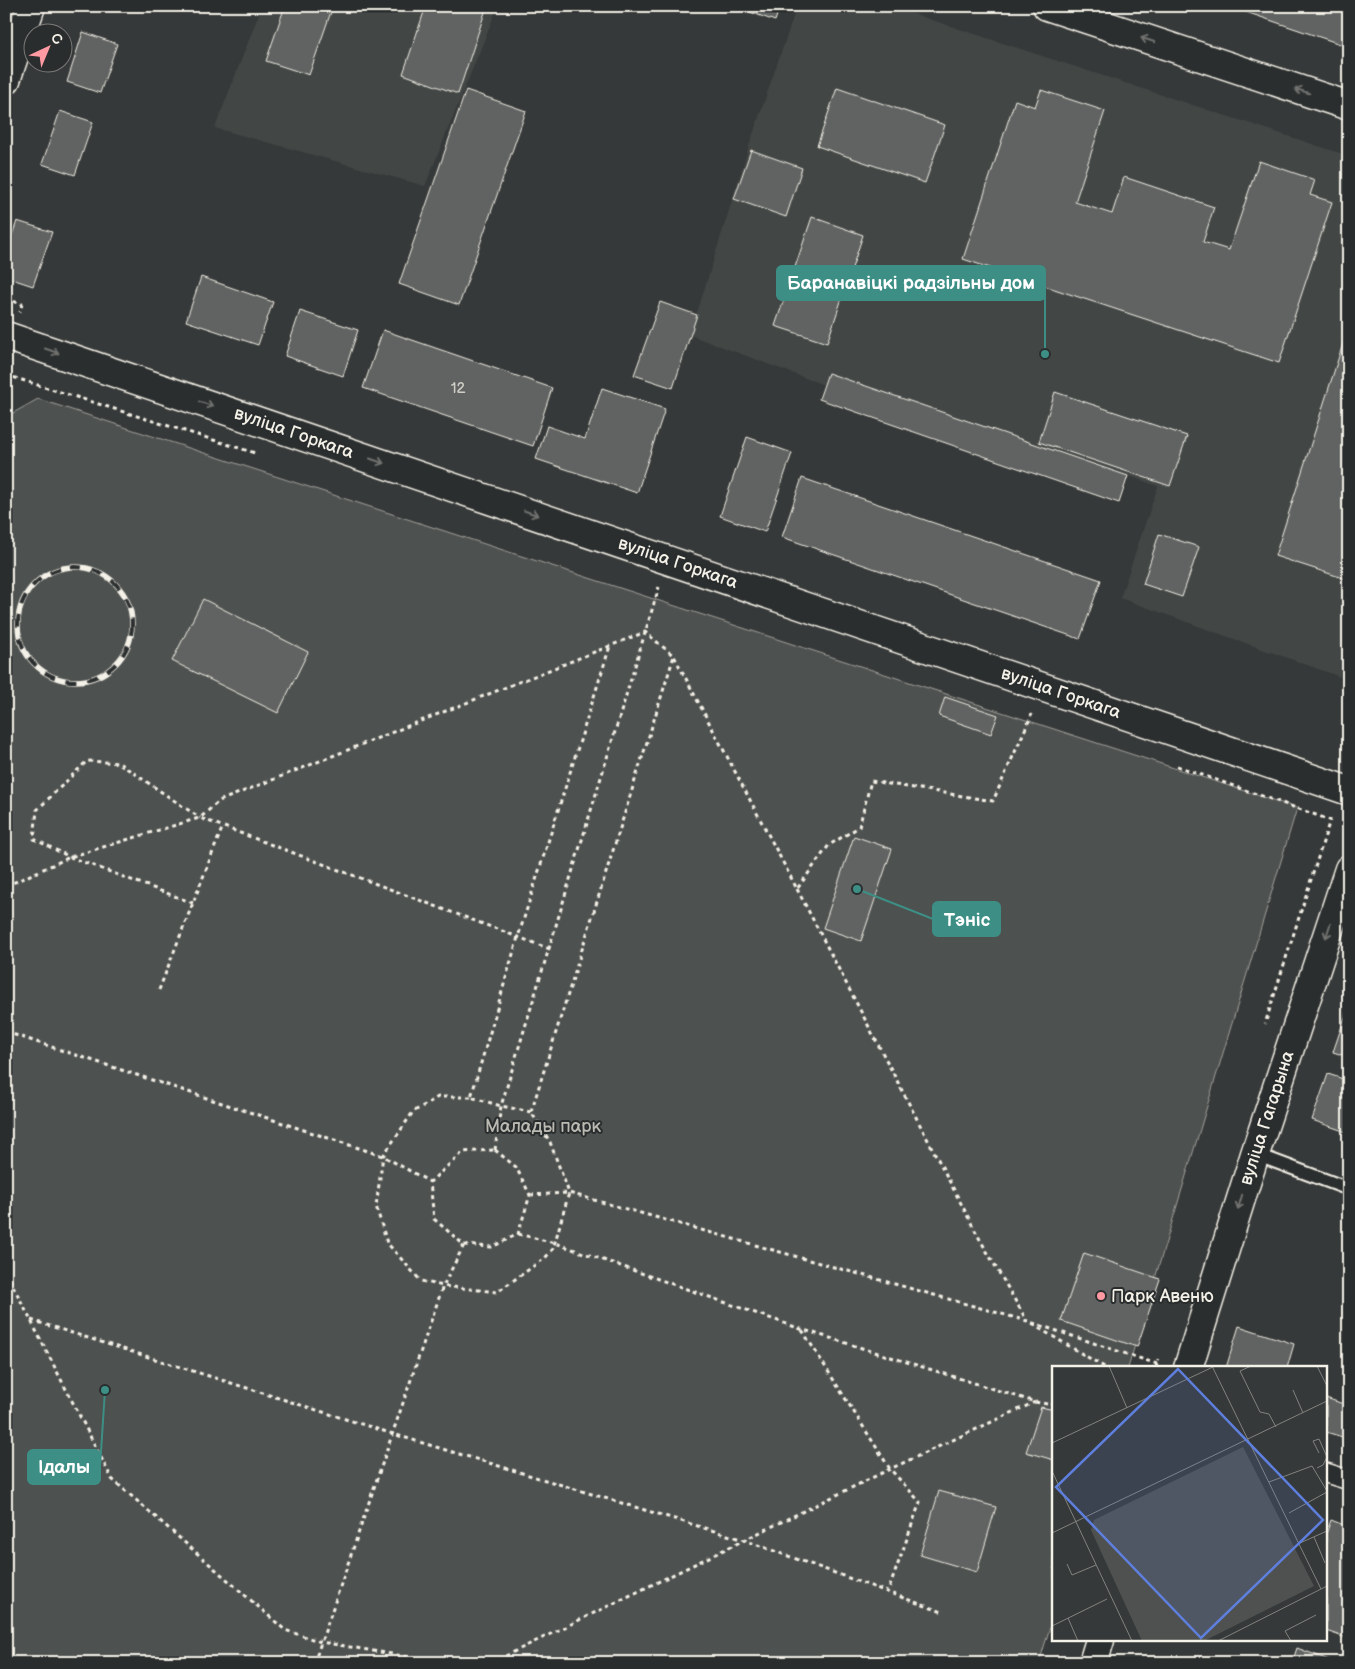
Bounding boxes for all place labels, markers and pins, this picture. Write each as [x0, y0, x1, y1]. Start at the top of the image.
callout: Баранавіцкі радзільны дом [777, 266, 1045, 300]
callout: Тэніс [933, 902, 1000, 936]
place label: Парк Авеню [1111, 1286, 1214, 1307]
marker: Парк Авеню [1095, 1290, 1107, 1302]
callout: Ідалы [28, 1450, 100, 1484]

